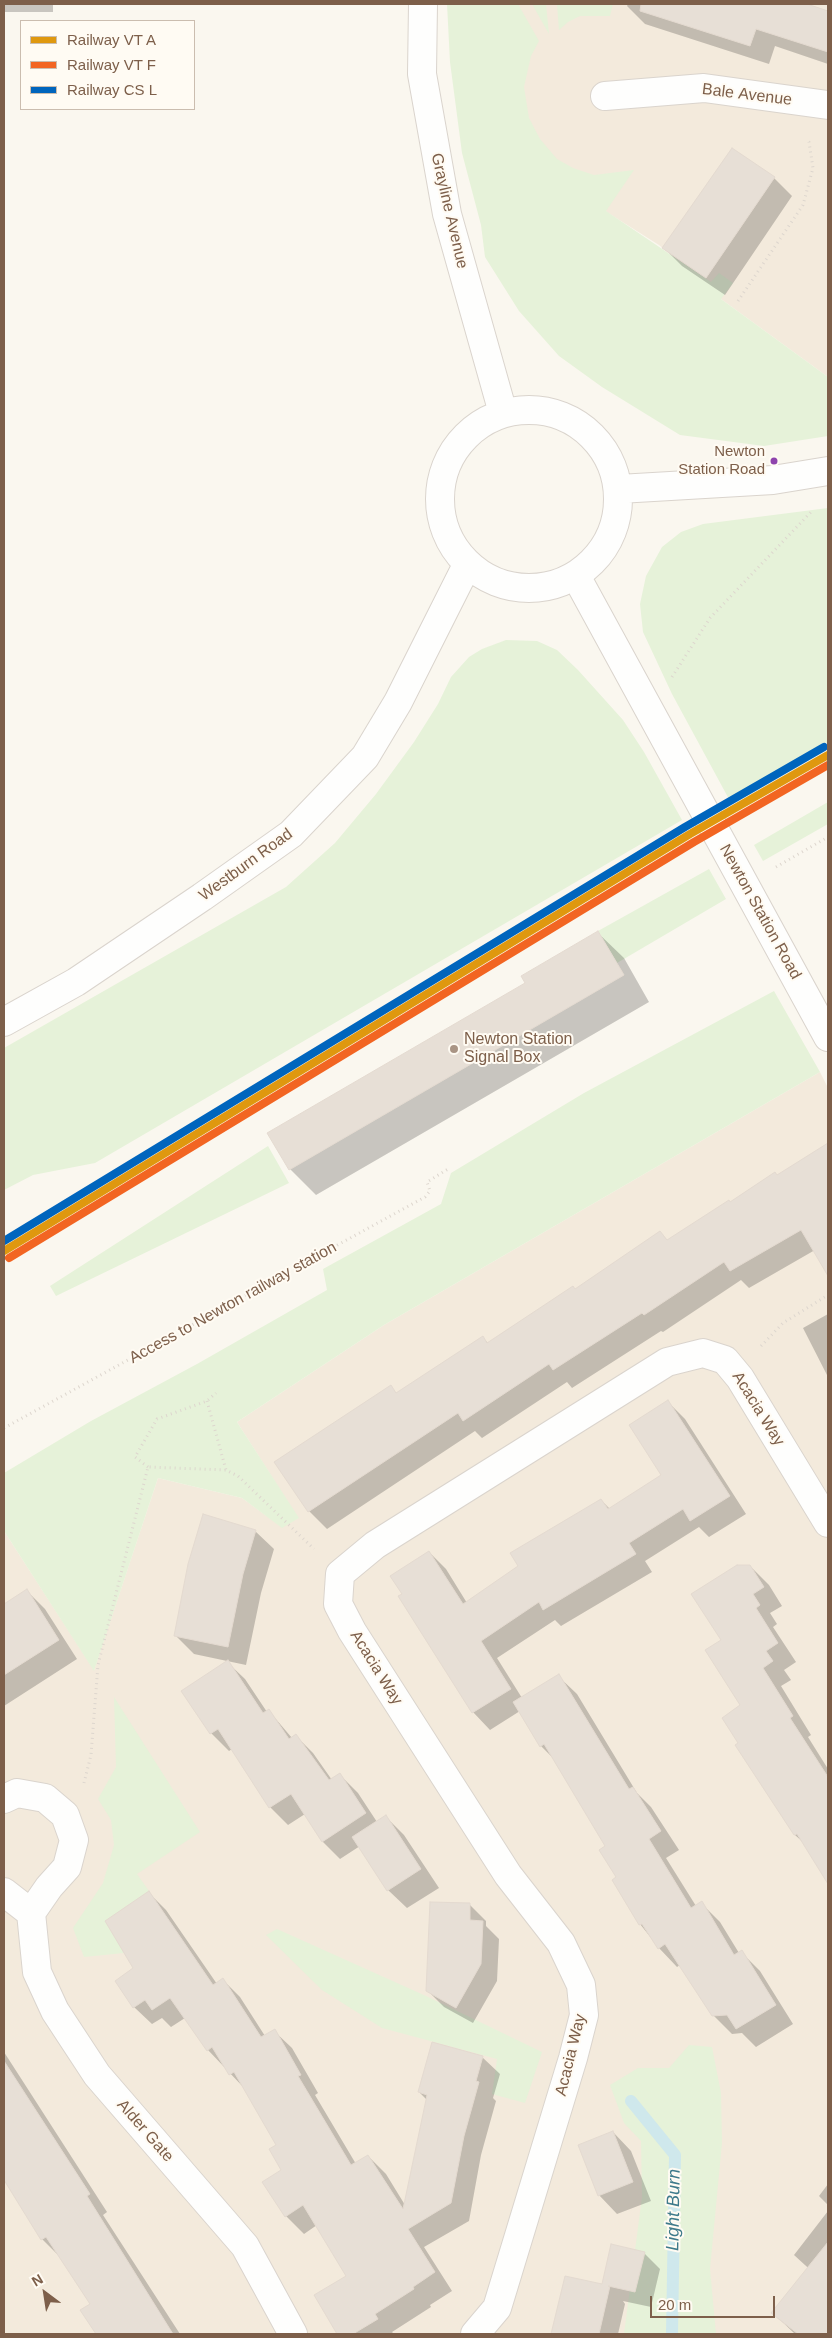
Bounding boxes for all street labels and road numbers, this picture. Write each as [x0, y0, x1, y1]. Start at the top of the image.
street label: Bale Avenue [701, 80, 793, 110]
street label: Grayline Avenue [426, 151, 472, 271]
street label: Westburn Road [196, 825, 296, 905]
street label: Newton Station Road [715, 841, 805, 983]
street label: Access to Newton railway station [126, 1238, 340, 1368]
street label: Acacia Way [728, 1368, 788, 1450]
street label: Acacia Way [346, 1627, 406, 1709]
street label: Acacia Way [552, 2012, 590, 2098]
street label: Alder Gate [113, 2096, 177, 2166]

